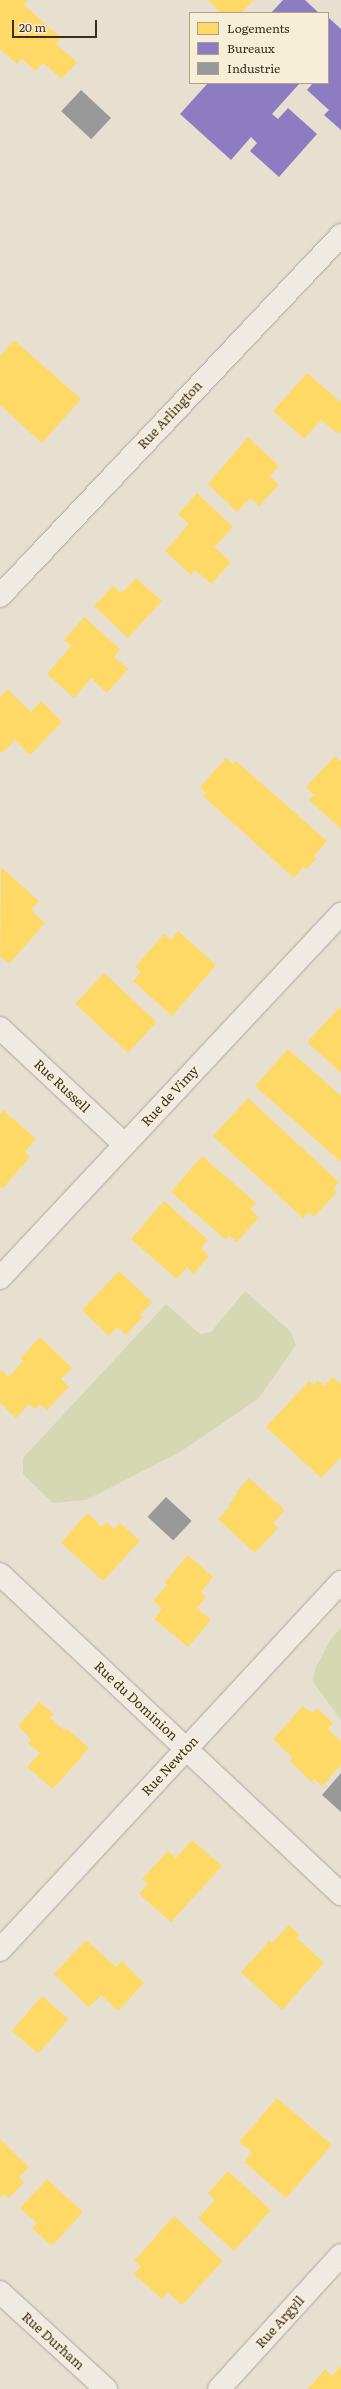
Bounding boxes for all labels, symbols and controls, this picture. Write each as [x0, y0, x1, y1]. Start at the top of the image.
scale bar [14, 12, 99, 38]
legend [189, 12, 329, 84]
text: 20 m [19, 18, 46, 36]
text: Logements [227, 19, 290, 37]
text: Bureaux [227, 39, 275, 57]
text: Industrie [227, 59, 280, 77]
street label: Rue Arlington [134, 378, 206, 452]
street label: Rue Russell [31, 1056, 93, 1116]
street label: Rue de Vimy [138, 1063, 202, 1129]
street label: Rue du Dominion [91, 1658, 181, 1744]
street label: Rue Newton [138, 1733, 202, 1799]
street label: Rue Argyll [252, 2293, 308, 2351]
street label: Rue Durham [19, 2309, 87, 2373]

